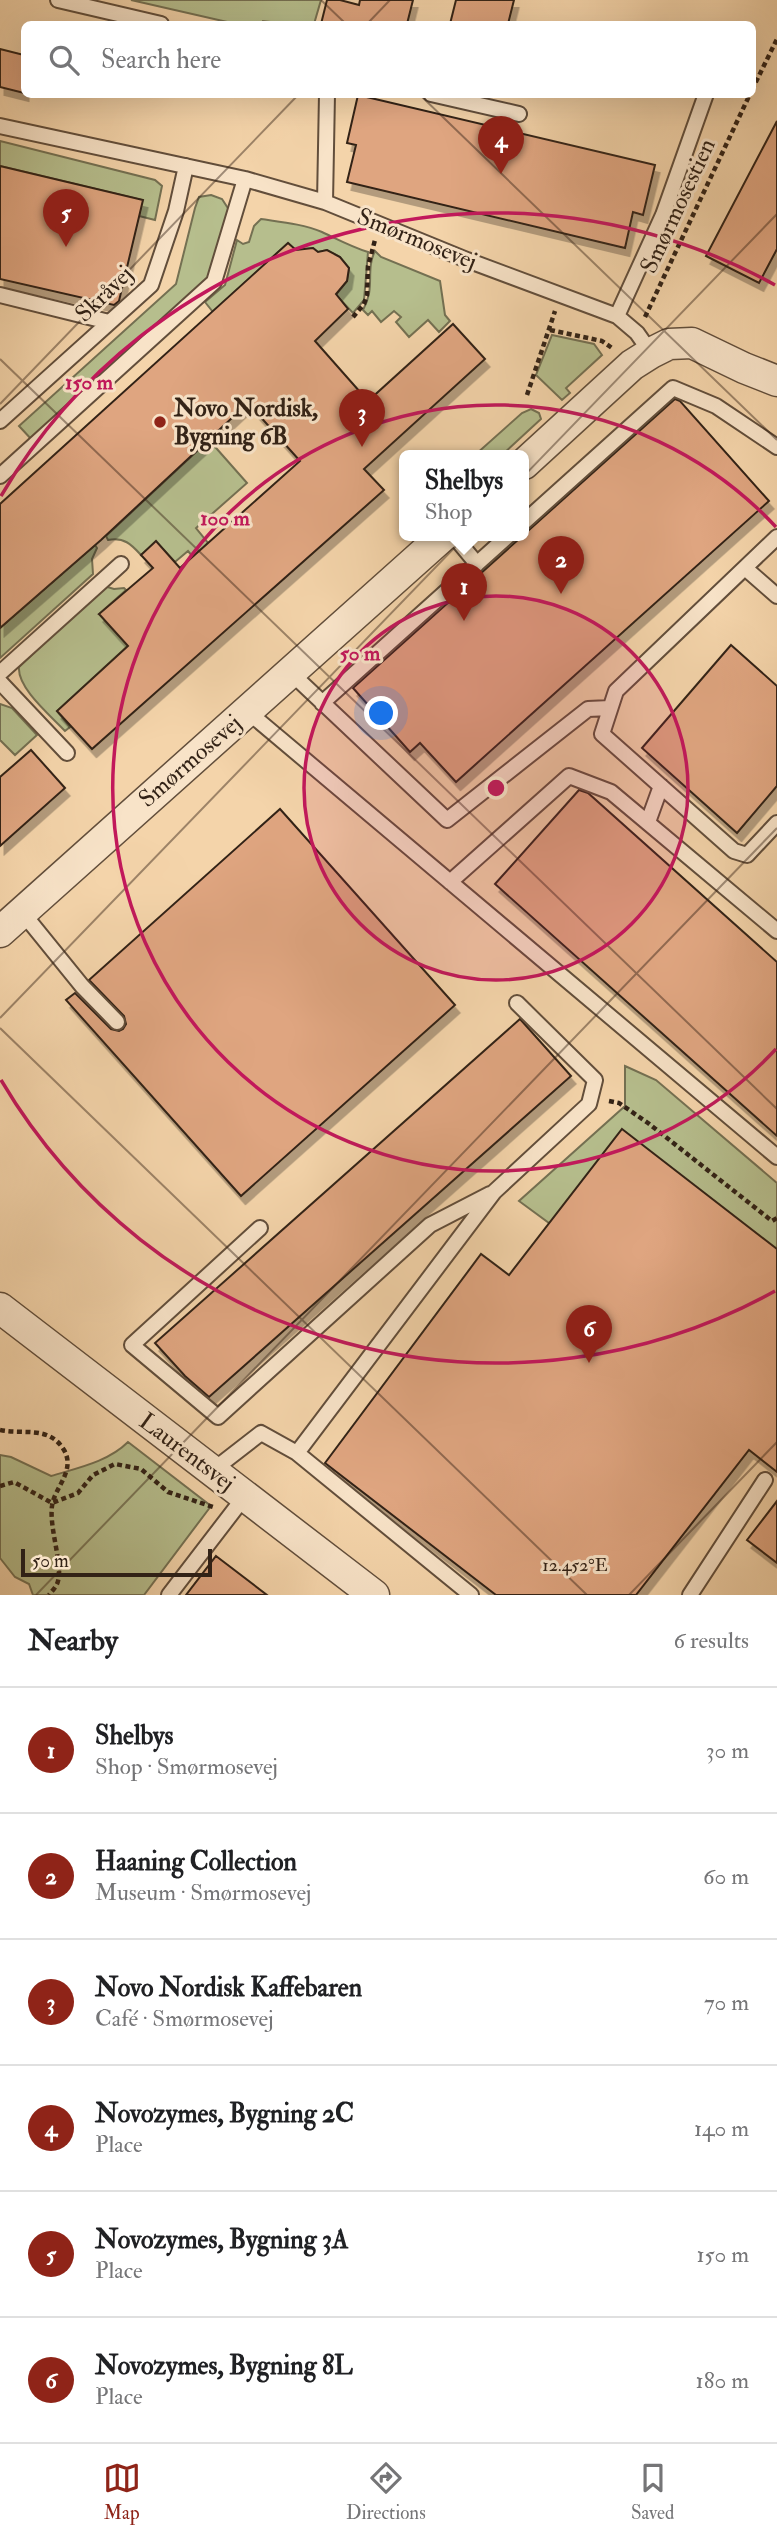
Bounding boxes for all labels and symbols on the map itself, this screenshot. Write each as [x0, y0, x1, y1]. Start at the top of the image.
pin: 4 [478, 116, 524, 174]
street label: Smørmosestien [633, 134, 723, 278]
pin: 5 [43, 189, 89, 247]
street label: Smørmosevej [353, 201, 481, 277]
street label: Skråvej [68, 259, 140, 329]
text: 150 m [65, 369, 114, 396]
pin: 3 [339, 389, 385, 447]
place label: Novo Nordisk, Bygning 6B [173, 393, 318, 452]
marker: Novo Nordisk, Bygning 6B [152, 414, 168, 430]
text: 100 m [200, 505, 251, 532]
pin: 2 [538, 536, 584, 594]
pin: 1 [441, 563, 487, 621]
text: 50 m [340, 640, 381, 667]
your location [364, 696, 398, 730]
street label: Smørmosevej [132, 708, 248, 814]
centre of rings [484, 776, 508, 800]
pin: 6 [566, 1305, 612, 1363]
street label: Laurentsvej [133, 1406, 241, 1498]
scale bar [21, 1546, 212, 1578]
text: 12.452°E [542, 1554, 608, 1577]

